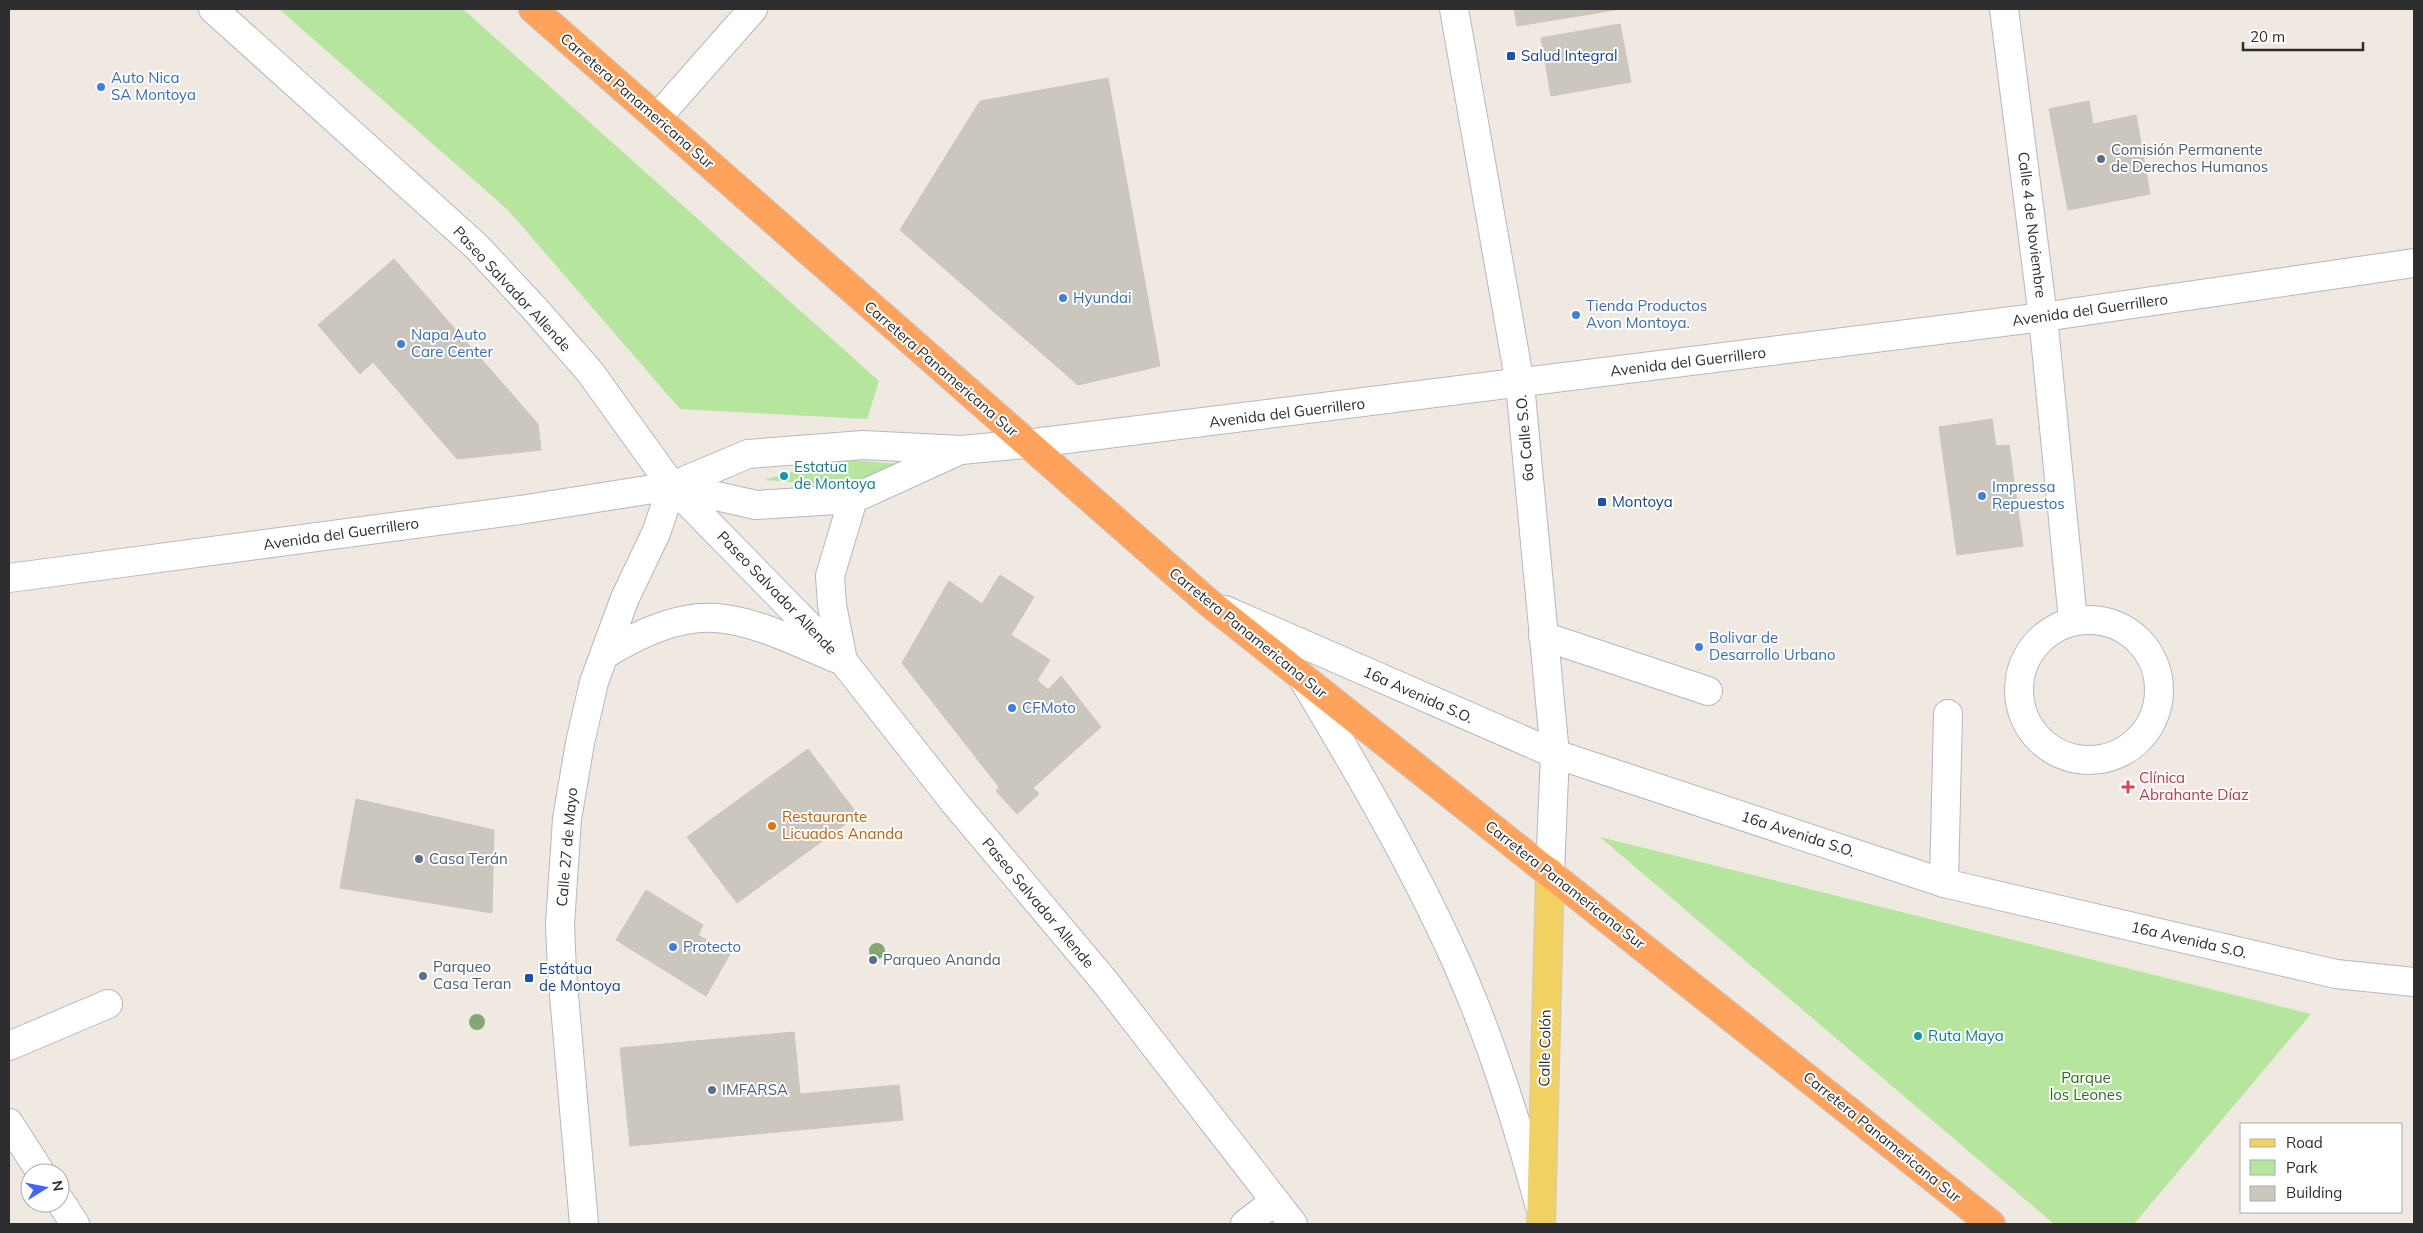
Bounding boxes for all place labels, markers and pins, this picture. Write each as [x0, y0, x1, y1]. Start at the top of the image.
place label: Salud Integral [1521, 46, 1617, 65]
marker: Salud Integral [1505, 50, 1517, 62]
place label: Auto Nica SA Montoya [111, 68, 196, 104]
marker: Auto Nica SA Montoya [95, 81, 107, 93]
place label: Comisión Permanente de Derechos Humanos [2111, 140, 2268, 176]
marker: Comisión Permanente de Derechos Humanos [2095, 153, 2107, 165]
place label: Hyundai [1073, 288, 1131, 307]
marker: Hyundai [1057, 292, 1069, 304]
place label: Tienda Productos Avon Montoya. [1586, 296, 1707, 332]
marker: Tienda Productos Avon Montoya. [1570, 309, 1582, 321]
place label: Napa Auto Care Center [411, 325, 493, 361]
marker: Napa Auto Care Center [395, 338, 407, 350]
place label: Estatua de Montoya [794, 457, 876, 493]
marker: Estatua de Montoya [778, 470, 790, 482]
place label: Impressa Repuestos [1992, 477, 2065, 513]
marker: Impressa Repuestos [1976, 490, 1988, 502]
place label: Montoya [1612, 492, 1673, 511]
marker: Montoya [1596, 496, 1608, 508]
place label: Bolivar de Desarrollo Urbano [1709, 628, 1836, 664]
marker: Bolivar de Desarrollo Urbano [1693, 641, 1705, 653]
place label: CFMoto [1022, 698, 1076, 717]
marker: CFMoto [1006, 702, 1018, 714]
place label: Clínica Abrahante Díaz [2139, 768, 2249, 804]
marker: Clínica Abrahante Díaz [2121, 780, 2135, 794]
place label: Restaurante Licuados Ananda [782, 807, 903, 843]
marker: Restaurante Licuados Ananda [766, 820, 778, 832]
place label: Casa Terán [429, 849, 508, 868]
marker: Casa Terán [413, 853, 425, 865]
place label: Protecto [683, 937, 741, 956]
marker: Protecto [667, 941, 679, 953]
place label: Parqueo Ananda [883, 950, 1001, 969]
marker: Parqueo Ananda [867, 954, 879, 966]
place label: Parqueo Casa Teran [433, 957, 512, 993]
place label: Estátua de Montoya [539, 959, 621, 995]
marker: Parqueo Casa Teran [417, 970, 429, 982]
marker: Estátua de Montoya [523, 972, 535, 984]
place label: Ruta Maya [1928, 1026, 2004, 1045]
marker: Ruta Maya [1912, 1030, 1924, 1042]
place label: IMFARSA [722, 1080, 788, 1099]
marker: IMFARSA [706, 1084, 718, 1096]

